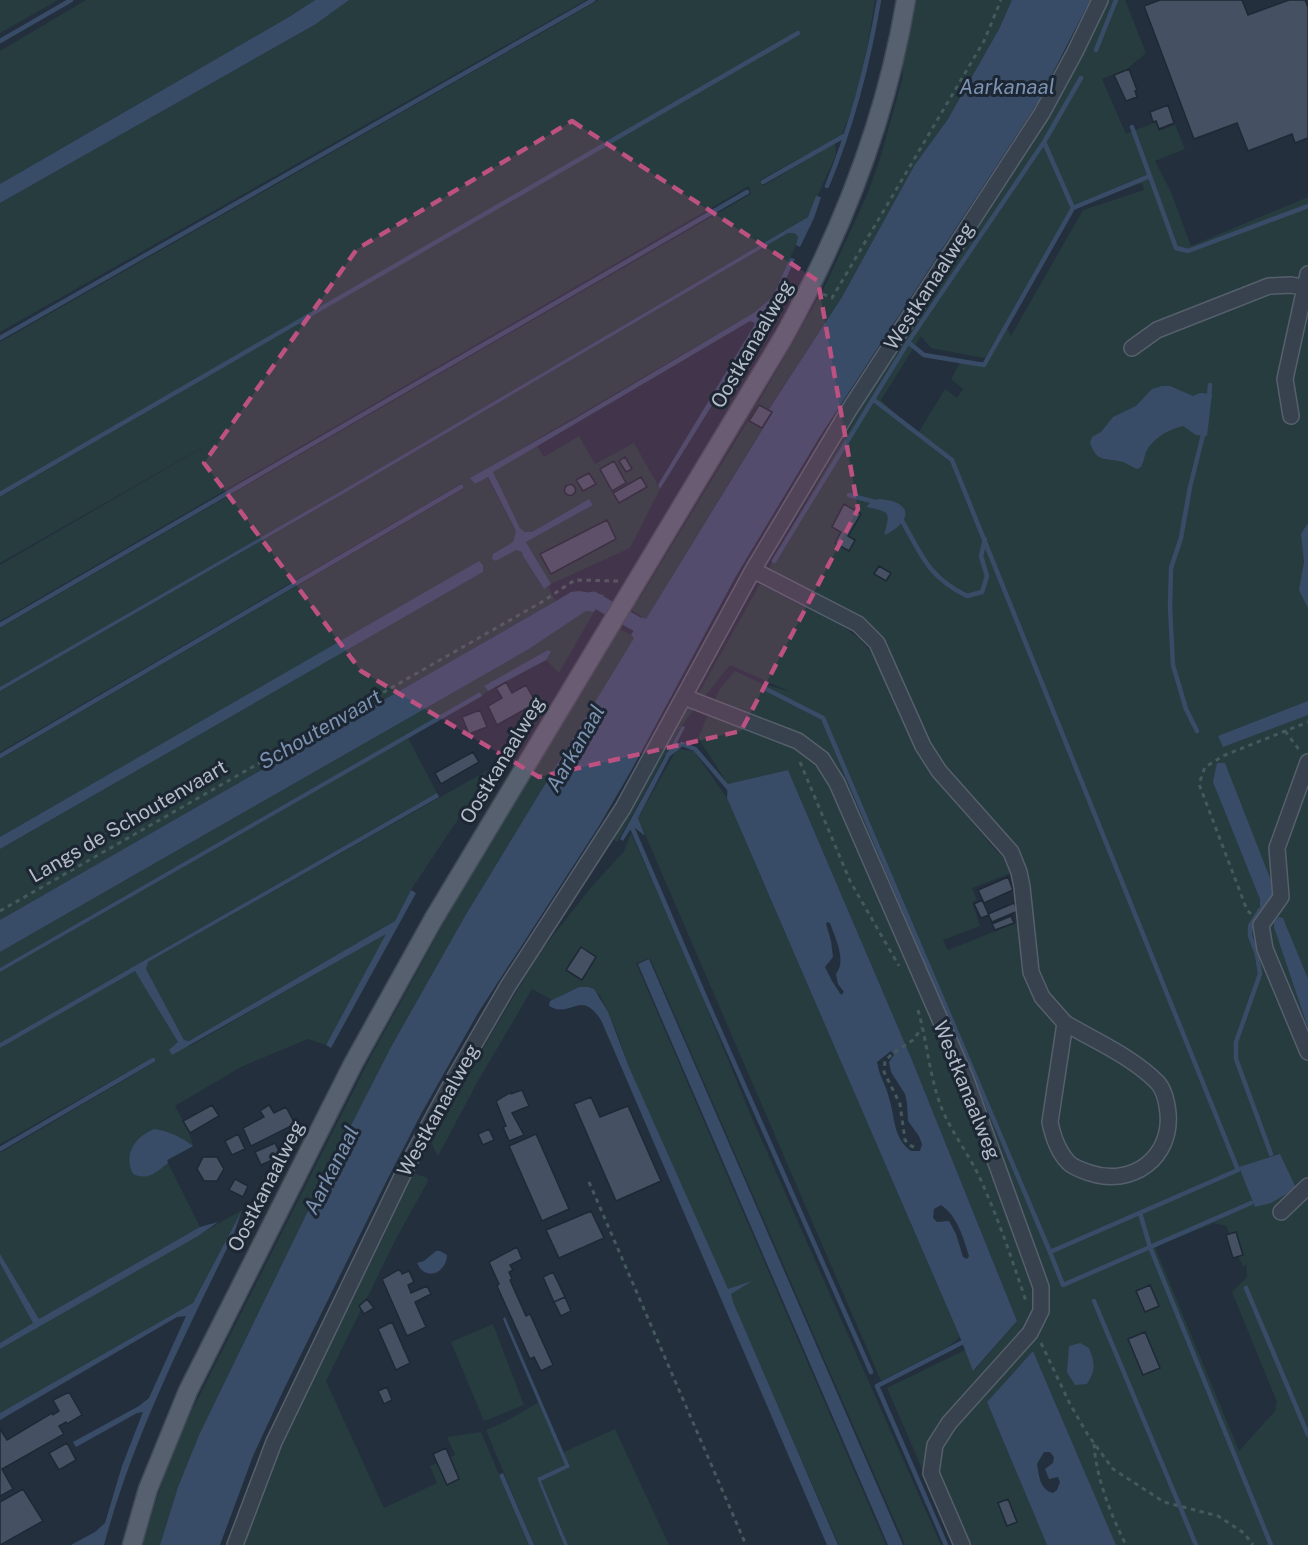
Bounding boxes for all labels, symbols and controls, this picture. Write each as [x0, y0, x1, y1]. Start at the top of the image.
water label: Aarkanaal [959, 74, 1055, 99]
street label: Westkanaalweg [879, 218, 979, 354]
street label: Oostkanaalweg [706, 276, 798, 412]
water label: Schoutenvaart [254, 684, 386, 774]
street label: Oostkanaalweg [455, 692, 549, 828]
water label: Aarkanaal [540, 700, 610, 796]
street label: Langs de Schoutenvaart [25, 755, 231, 887]
street label: Westkanaalweg [928, 1017, 1006, 1163]
street label: Westkanaalweg [392, 1040, 484, 1180]
street label: Oostkanaalweg [223, 1116, 309, 1256]
water label: Aarkanaal [298, 1122, 364, 1218]

